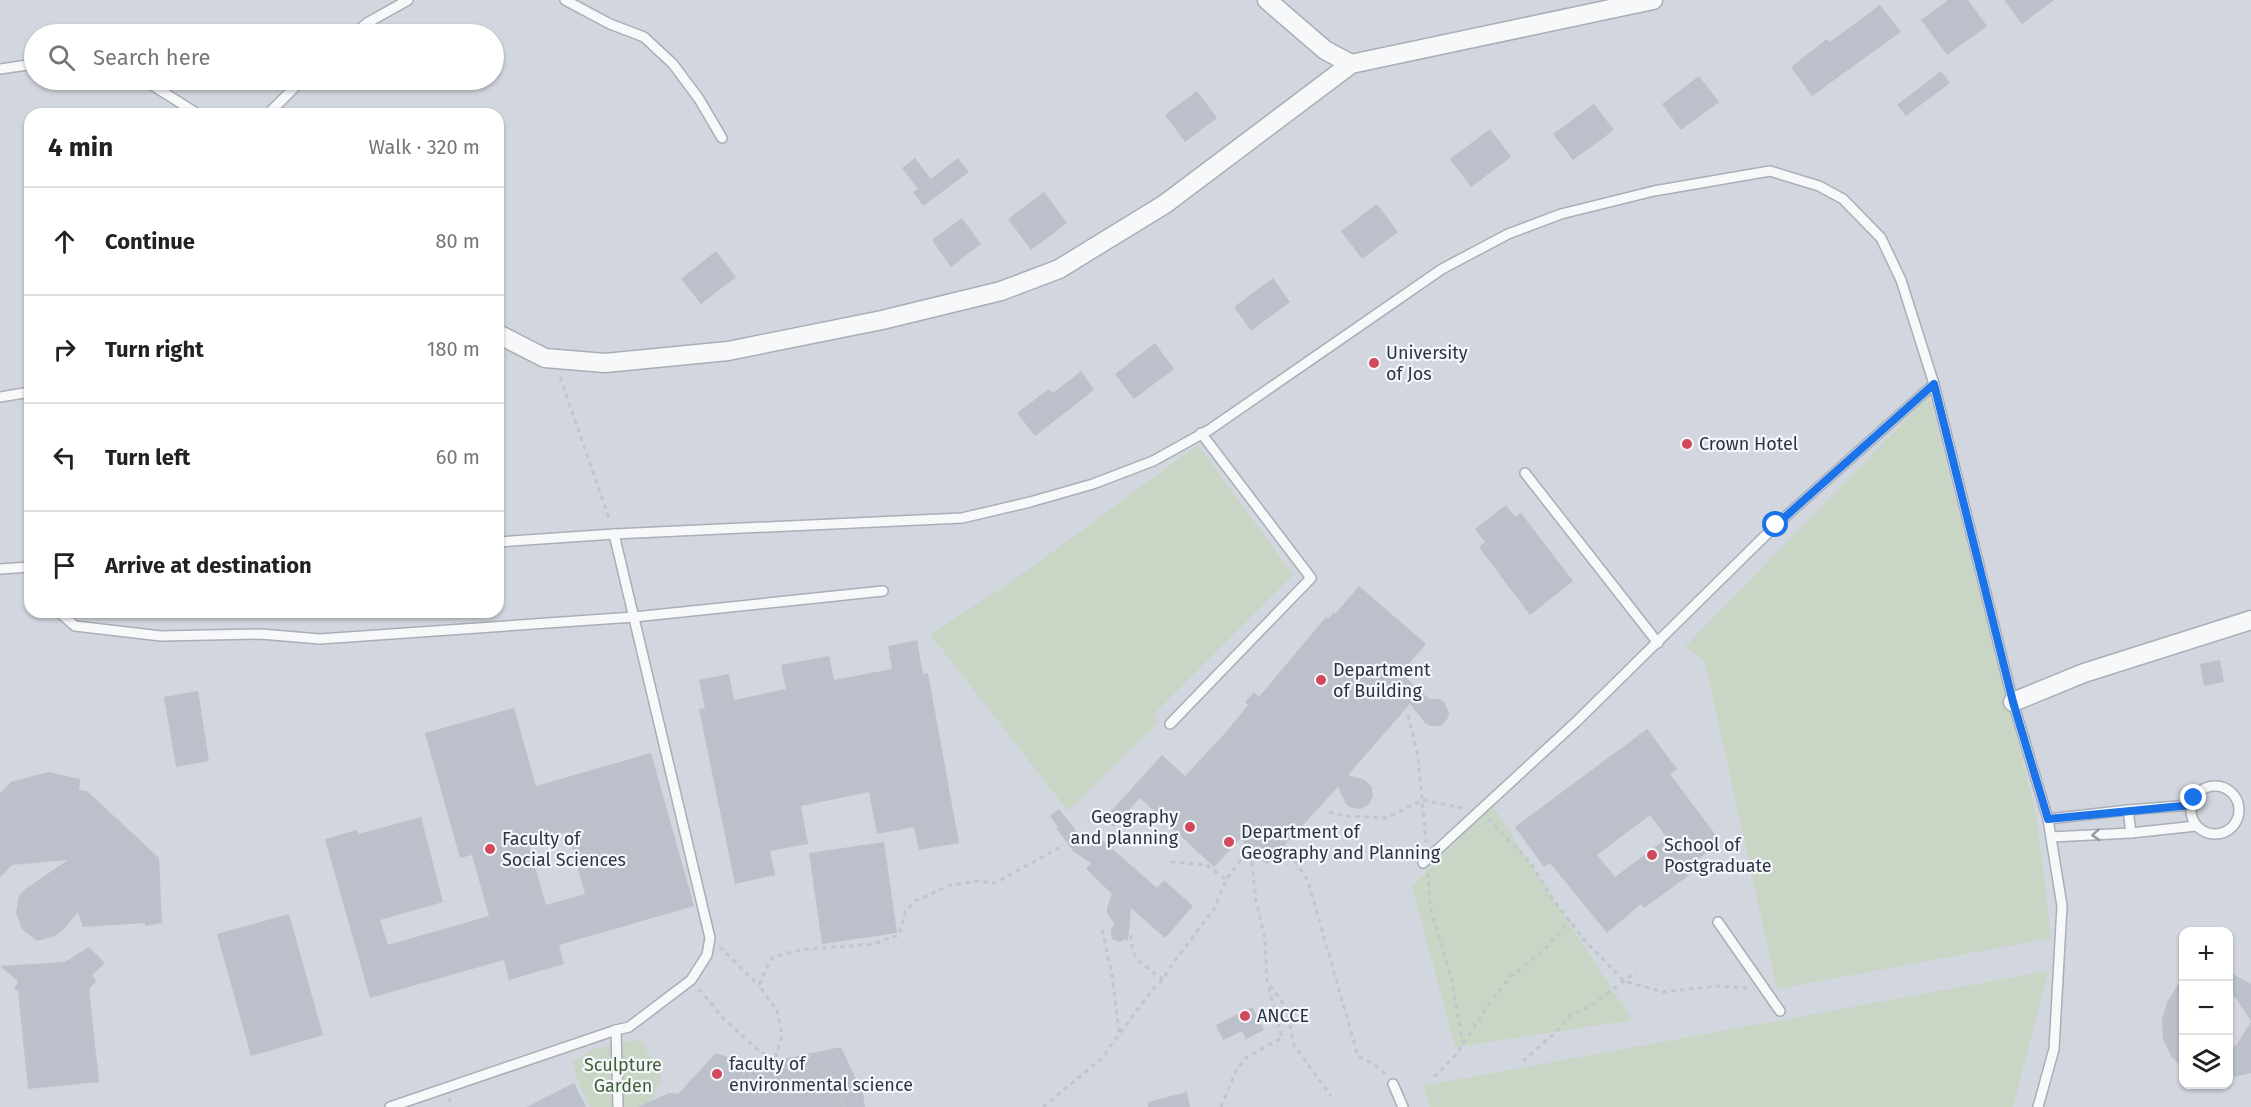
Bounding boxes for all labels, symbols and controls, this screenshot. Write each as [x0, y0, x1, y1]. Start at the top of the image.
search box [24, 24, 504, 90]
icon: search [45, 41, 78, 74]
text: Search here [93, 44, 211, 71]
text: 4 min [48, 132, 113, 163]
text: Walk · 320 m [369, 135, 480, 159]
icon: ahead [48, 225, 81, 258]
text: Continue [105, 228, 195, 255]
text: 80 m [435, 229, 480, 253]
icon: right [48, 333, 81, 366]
text: Turn right [105, 336, 204, 363]
text: 180 m [427, 337, 480, 361]
place label: University of Jos [1386, 342, 1468, 385]
marker: University of Jos [1367, 356, 1381, 370]
place label: Crown Hotel [1699, 433, 1798, 455]
marker: Crown Hotel [1680, 437, 1694, 451]
icon: left [48, 441, 81, 474]
text: Turn left [105, 444, 190, 471]
text: 60 m [436, 445, 480, 469]
route start [1762, 511, 1788, 537]
icon: arrive [48, 549, 81, 582]
text: Arrive at destination [105, 552, 312, 579]
place label: Department of Building [1333, 659, 1431, 702]
marker: Department of Building [1314, 673, 1328, 687]
route end [2180, 784, 2206, 810]
place label: Geography and planning [1070, 806, 1179, 849]
marker: Geography and planning [1183, 820, 1197, 834]
place label: Department of Geography and Planning [1241, 821, 1441, 864]
place label: Faculty of Social Sciences [502, 828, 626, 871]
one-way arrow [2092, 828, 2101, 841]
place label: School of Postgraduate [1664, 834, 1772, 877]
marker: Department of Geography and Planning [1222, 835, 1236, 849]
marker: Faculty of Social Sciences [483, 842, 497, 856]
marker: School of Postgraduate [1645, 848, 1659, 862]
map controls [2179, 927, 2233, 1089]
button: + [2179, 927, 2233, 981]
button: − [2179, 981, 2233, 1035]
place label: ANCCE [1257, 1005, 1309, 1027]
marker: ANCCE [1238, 1009, 1252, 1023]
button: layers [2179, 1035, 2233, 1089]
place label: faculty of environmental science [729, 1053, 913, 1096]
park label: Sculpture Garden [584, 1054, 662, 1097]
marker: faculty of environmental science [710, 1067, 724, 1081]

